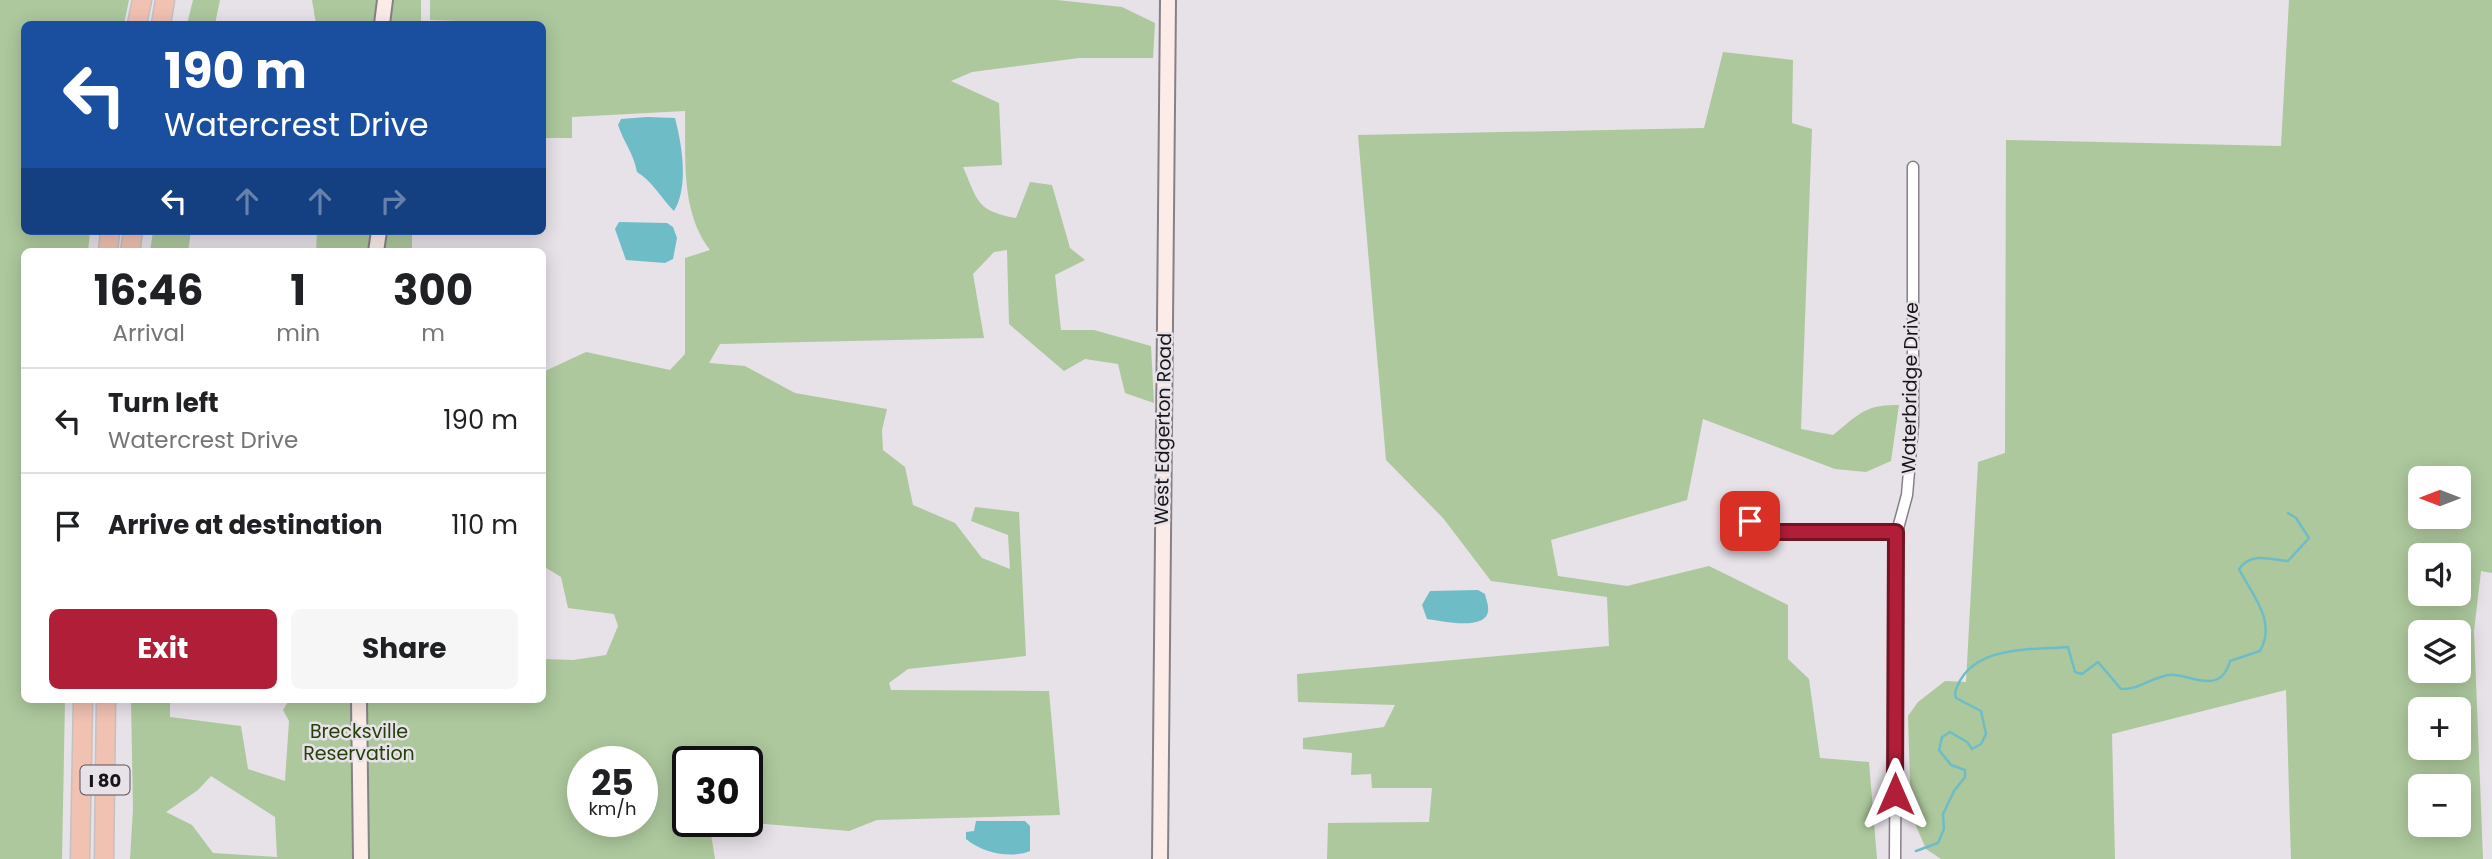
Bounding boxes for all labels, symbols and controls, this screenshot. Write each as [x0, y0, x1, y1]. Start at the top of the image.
text: 190 m [164, 37, 307, 105]
icon: left [49, 49, 140, 140]
text: Watercrest Drive [164, 102, 429, 147]
icon: left [155, 182, 193, 220]
icon: ahead [228, 182, 266, 220]
icon: ahead [301, 182, 339, 220]
icon: right [374, 182, 412, 220]
text: 16:46 [94, 261, 203, 320]
text: 1 [290, 261, 306, 320]
text: 300 [393, 261, 473, 320]
street label: Waterbridge Drive [1895, 302, 1925, 474]
text: Arrival [112, 317, 185, 349]
text: min [276, 317, 320, 349]
text: m [421, 317, 445, 349]
street label: West Edgerton Road [1148, 333, 1178, 525]
text: Turn left [108, 385, 219, 421]
icon: left [49, 402, 87, 440]
text: 190 m [443, 402, 518, 438]
text: Watercrest Drive [108, 424, 298, 456]
north arrow [2408, 466, 2471, 528]
map controls [2408, 466, 2471, 837]
pin [1720, 491, 1780, 551]
icon: arrive [1731, 502, 1769, 540]
icon: arrive [49, 507, 87, 545]
text: Arrive at destination [108, 507, 383, 543]
text: 110 m [451, 507, 518, 543]
button: sound [2408, 543, 2471, 606]
button: Exit [49, 609, 277, 689]
button: Share [291, 609, 518, 689]
button: layers [2408, 620, 2471, 683]
button: + [2408, 697, 2471, 760]
park label: Brecksville Reservation [303, 718, 415, 767]
speed limit sign: 30 [672, 746, 763, 837]
position arrow [1858, 757, 1932, 831]
text: 25 [591, 758, 634, 807]
road number: I 80 [80, 766, 130, 794]
button: − [2408, 774, 2471, 837]
text: km/h [589, 796, 636, 821]

